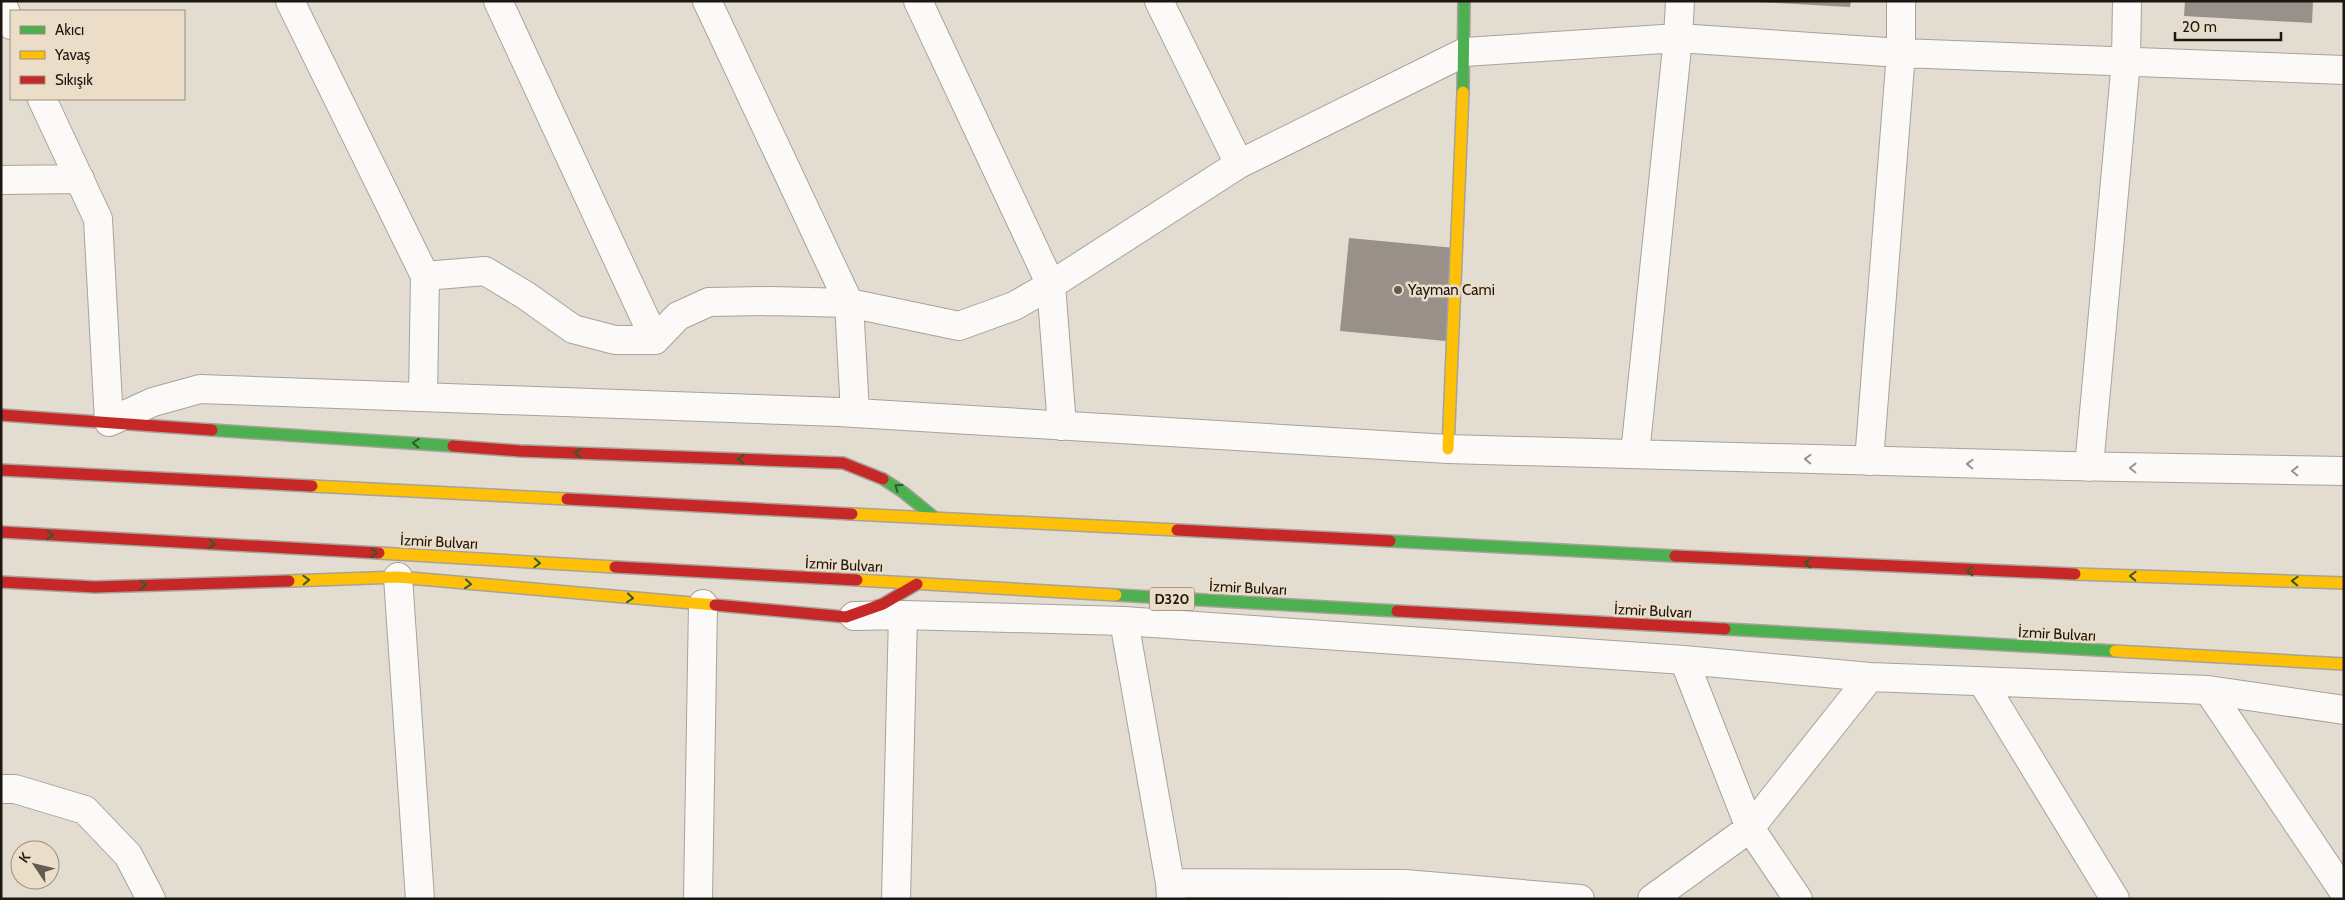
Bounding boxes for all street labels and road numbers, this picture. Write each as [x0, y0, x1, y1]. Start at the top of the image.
street label: İzmir Bulvarı [400, 530, 478, 553]
street label: İzmir Bulvarı [805, 553, 883, 576]
street label: İzmir Bulvarı [1209, 576, 1287, 599]
road number: D320 [1150, 588, 1194, 610]
street label: İzmir Bulvarı [1614, 599, 1692, 622]
street label: İzmir Bulvarı [2018, 622, 2096, 645]

